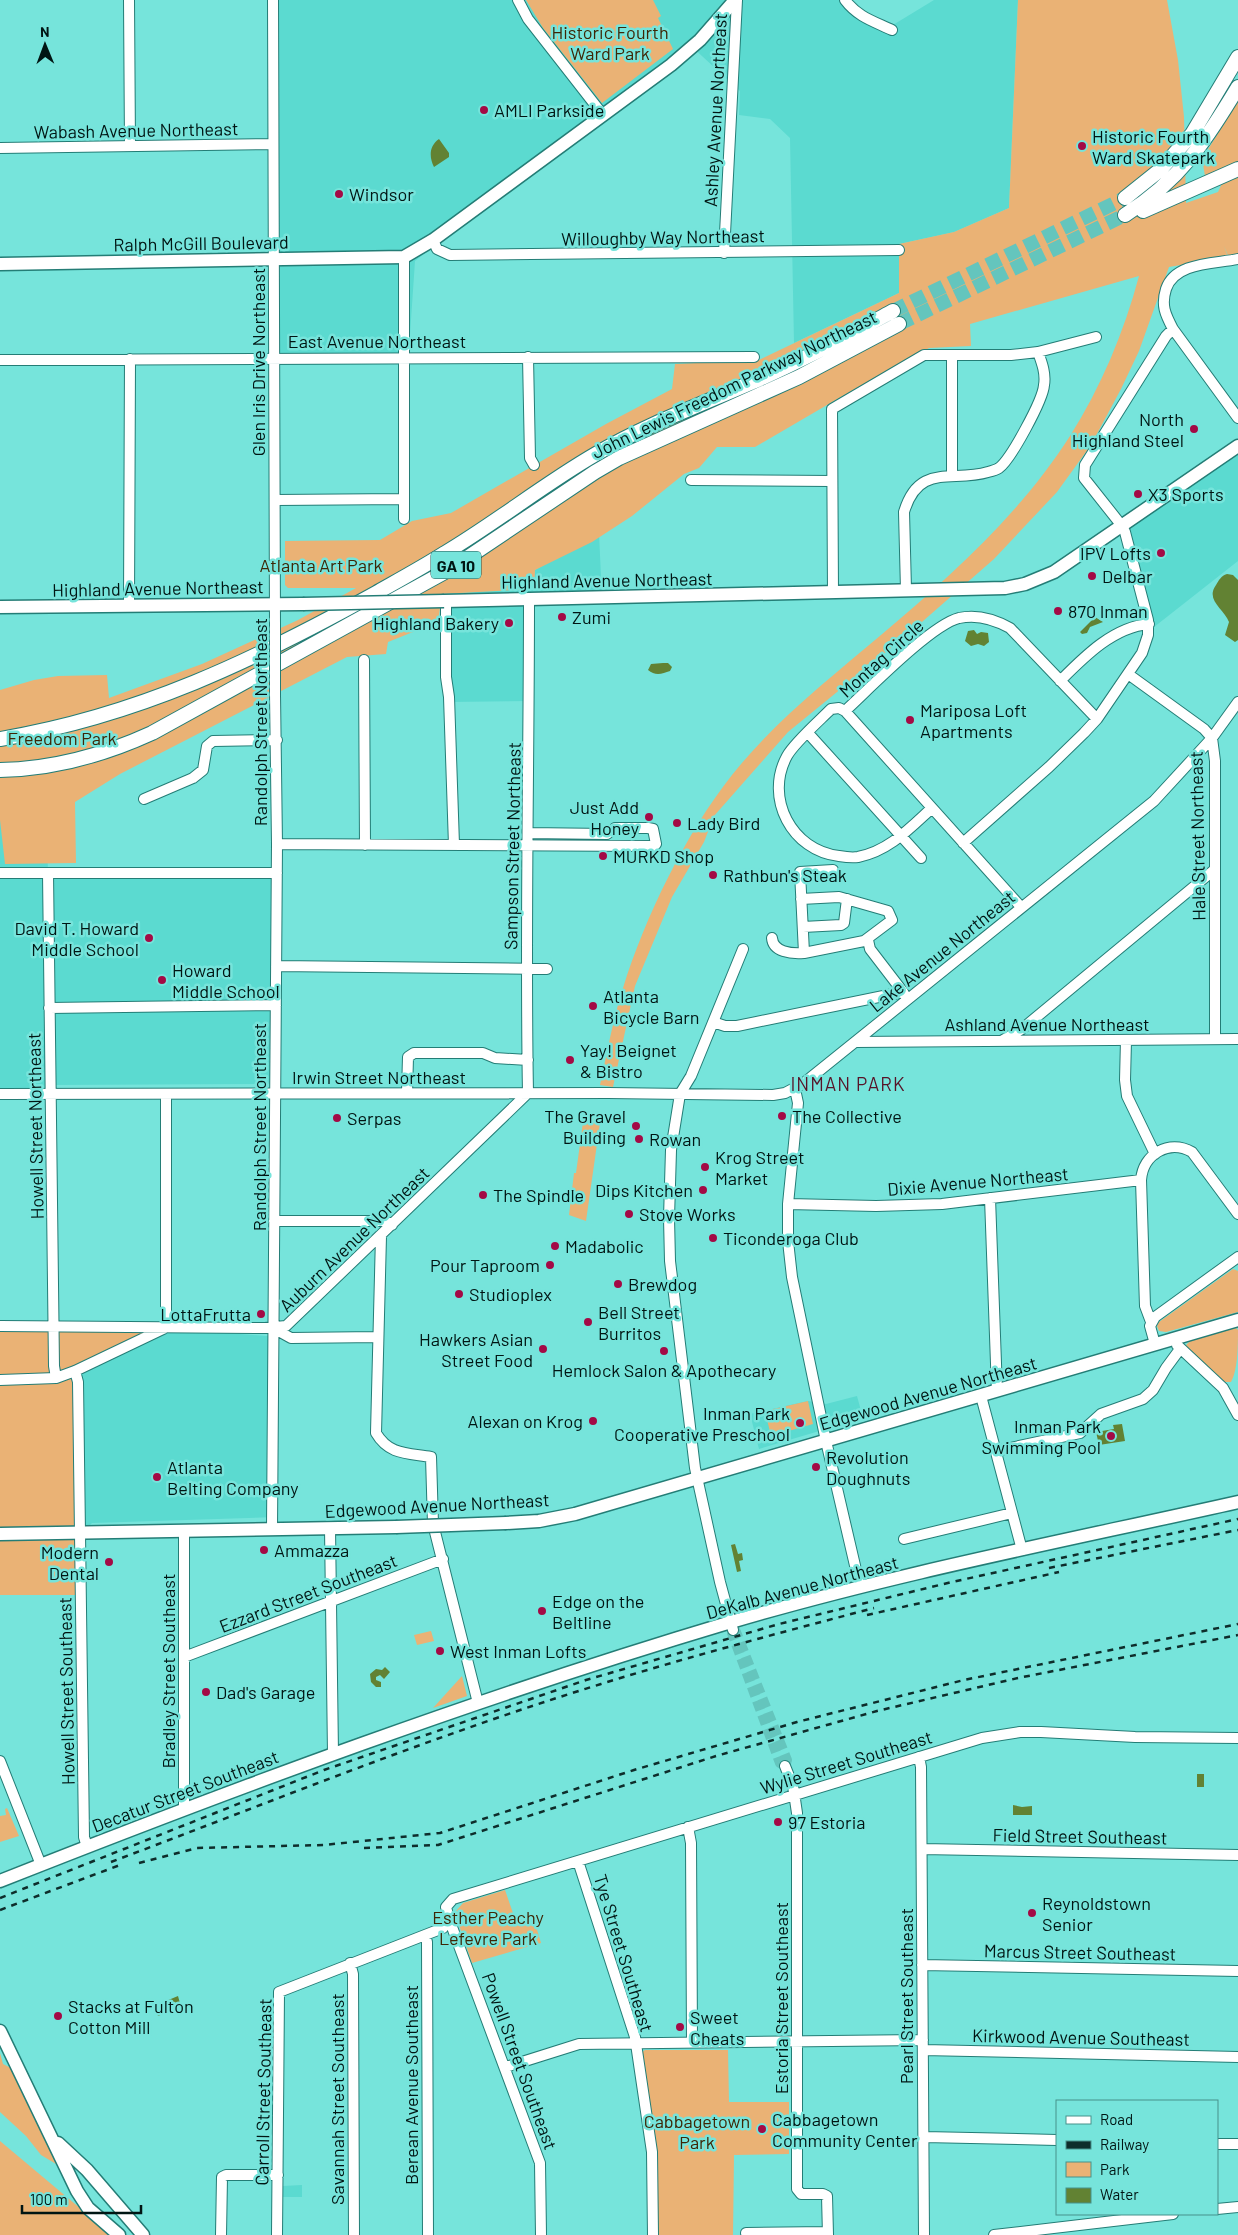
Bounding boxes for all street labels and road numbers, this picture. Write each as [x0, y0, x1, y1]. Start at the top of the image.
street label: Ashley Avenue Northeast [699, 12, 731, 208]
street label: Wabash Avenue Northeast [33, 117, 239, 143]
street label: Willoughby Way Northeast [561, 224, 765, 250]
street label: Ralph McGill Boulevard [113, 230, 289, 256]
street label: Glen Iris Drive Northeast [247, 268, 269, 456]
street label: John Lewis Freedom Parkway Northeast [588, 305, 880, 463]
street label: East Avenue Northeast [288, 330, 466, 352]
road number: GA 10 [431, 552, 481, 578]
street label: Highland Avenue Northeast [501, 567, 713, 593]
street label: Highland Avenue Northeast [52, 575, 264, 601]
street label: Montag Circle [834, 614, 928, 702]
street label: Randolph Street Northeast [249, 618, 271, 826]
street label: Sampson Street Northeast [499, 742, 525, 950]
street label: Hale Street Northeast [1185, 751, 1209, 921]
street label: Lake Avenue Northeast [865, 886, 1019, 1016]
street label: Ashland Avenue Northeast [944, 1013, 1150, 1035]
street label: Randolph Street Northeast [248, 1023, 270, 1231]
street label: Howell Street Northeast [22, 1032, 48, 1220]
street label: Irwin Street Northeast [292, 1066, 466, 1088]
street label: Auburn Avenue Northeast [275, 1162, 433, 1316]
street label: Dixie Avenue Northeast [887, 1162, 1069, 1200]
street label: Edgewood Avenue Northeast [817, 1351, 1039, 1435]
street label: Edgewood Avenue Northeast [324, 1488, 550, 1522]
street label: Ezzard Street Southeast [216, 1549, 400, 1637]
street label: DeKalb Avenue Northeast [703, 1551, 901, 1623]
street label: Bradley Street Southeast [157, 1574, 179, 1768]
street label: Howell Street Southeast [53, 1597, 79, 1785]
street label: Wylie Street Southeast [757, 1725, 935, 1799]
street label: Decatur Street Southeast [88, 1745, 282, 1837]
street label: Field Street Southeast [992, 1823, 1168, 1849]
street label: Tye Street Southeast [590, 1872, 658, 2034]
street label: Estoria Street Southeast [770, 1902, 792, 2094]
street label: Pearl Street Southeast [895, 1908, 917, 2084]
street label: Marcus Street Southeast [984, 1939, 1176, 1965]
street label: Powell Street Southeast [478, 1970, 562, 2152]
street label: Berean Avenue Southeast [400, 1985, 422, 2185]
street label: Savannah Street Southeast [326, 1993, 348, 2205]
street label: Carroll Street Southeast [250, 1998, 276, 2186]
street label: Kirkwood Avenue Southeast [972, 2024, 1190, 2050]

